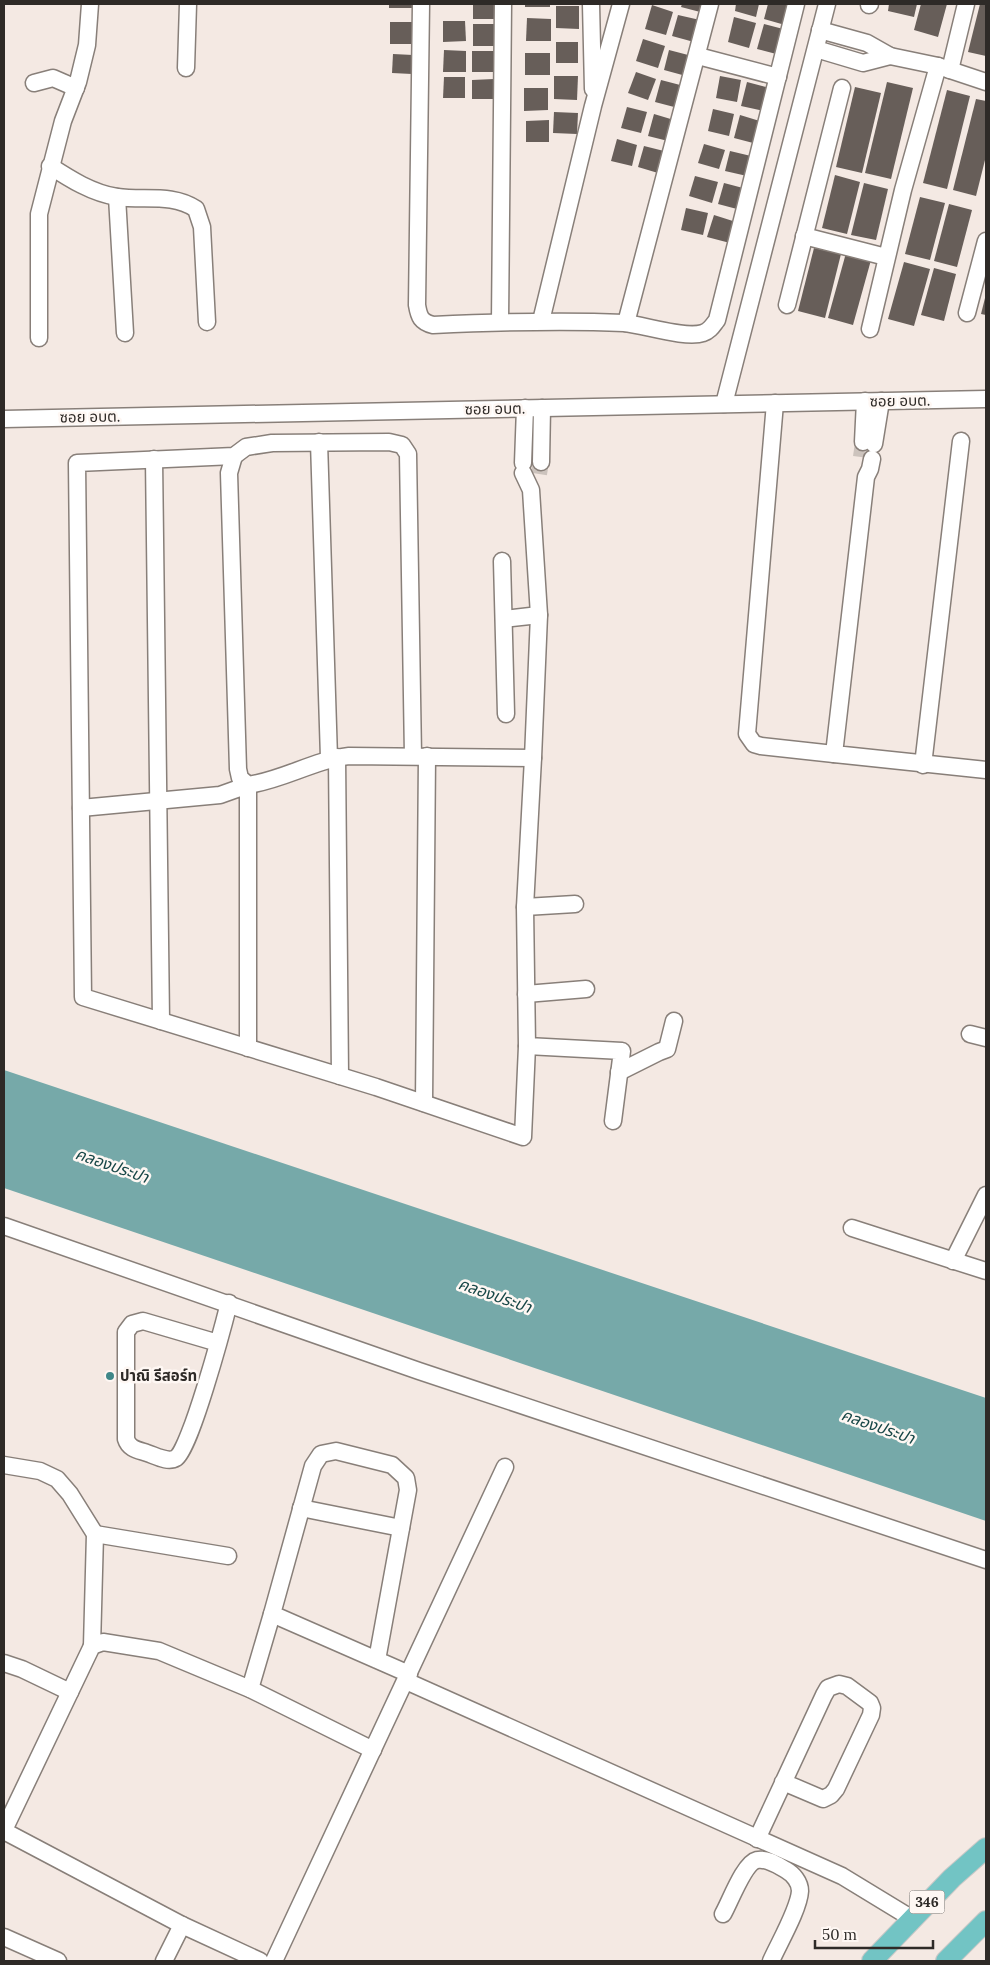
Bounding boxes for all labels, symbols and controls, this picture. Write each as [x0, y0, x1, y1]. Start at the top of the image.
street label: ซอย อบต. [869, 390, 931, 411]
street label: ซอย อบต. [464, 398, 526, 419]
street label: ซอย อบต. [59, 406, 121, 427]
water label: คลองประปา [73, 1143, 153, 1187]
water label: คลองประปา [456, 1273, 536, 1317]
place label: ปาณิ รีสอร์ท [120, 1366, 197, 1385]
marker: ปาณิ รีสอร์ท [104, 1370, 116, 1382]
water label: คลองประปา [839, 1404, 919, 1448]
road number: 346 [910, 1890, 944, 1914]
scale bar [815, 1918, 932, 1950]
text: 50 m [822, 1925, 857, 1944]

